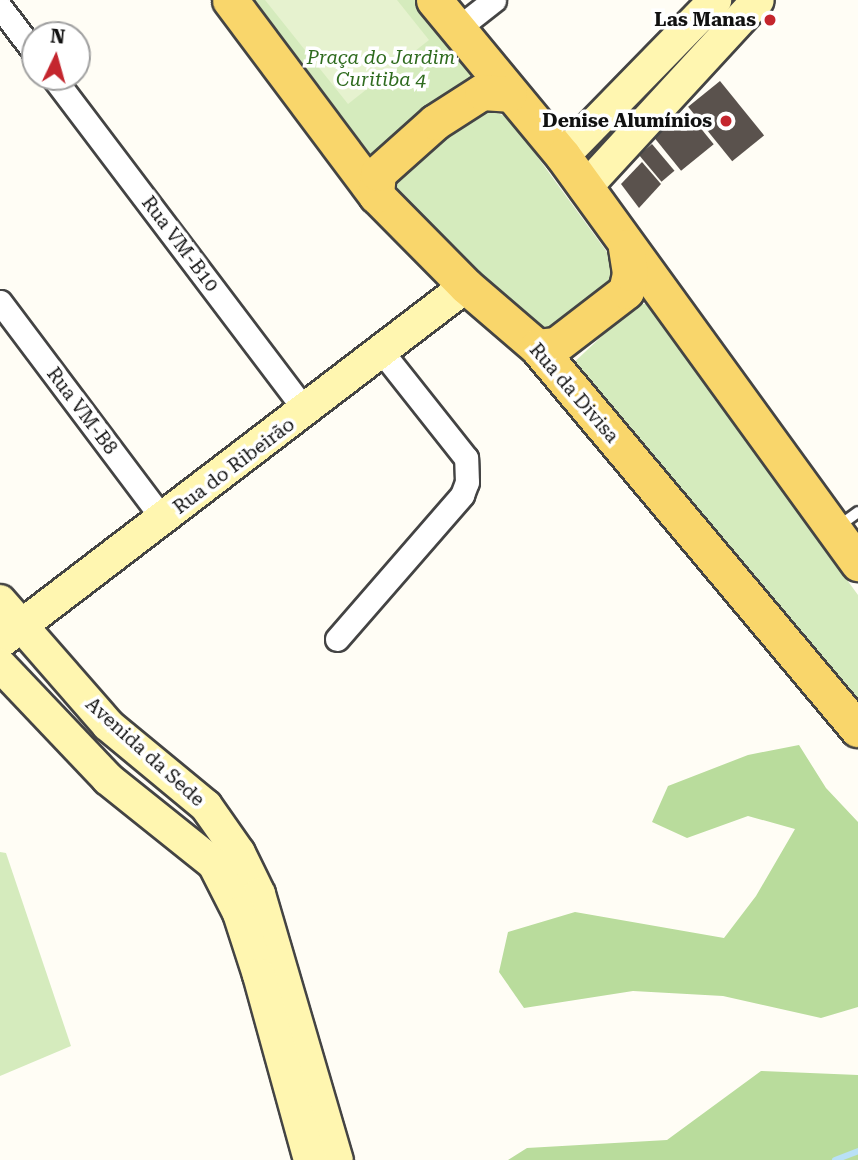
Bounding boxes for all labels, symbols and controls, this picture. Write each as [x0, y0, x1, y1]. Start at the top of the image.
place label: Las Manas [654, 9, 756, 31]
marker: Las Manas [762, 12, 778, 28]
north arrow [21, 21, 91, 91]
text: N [49, 24, 66, 49]
park label: Praça do Jardim Curitiba 4 [307, 47, 455, 91]
place label: Denise Alumínios [542, 110, 712, 132]
marker: Denise Alumínios [718, 113, 734, 129]
street label: Rua VM-B10 [137, 192, 223, 296]
street label: Rua da Divisa [525, 339, 623, 447]
street label: Rua VM-B8 [42, 363, 122, 459]
street label: Rua do Ribeirão [169, 413, 299, 519]
street label: Avenida da Sede [81, 693, 209, 811]

